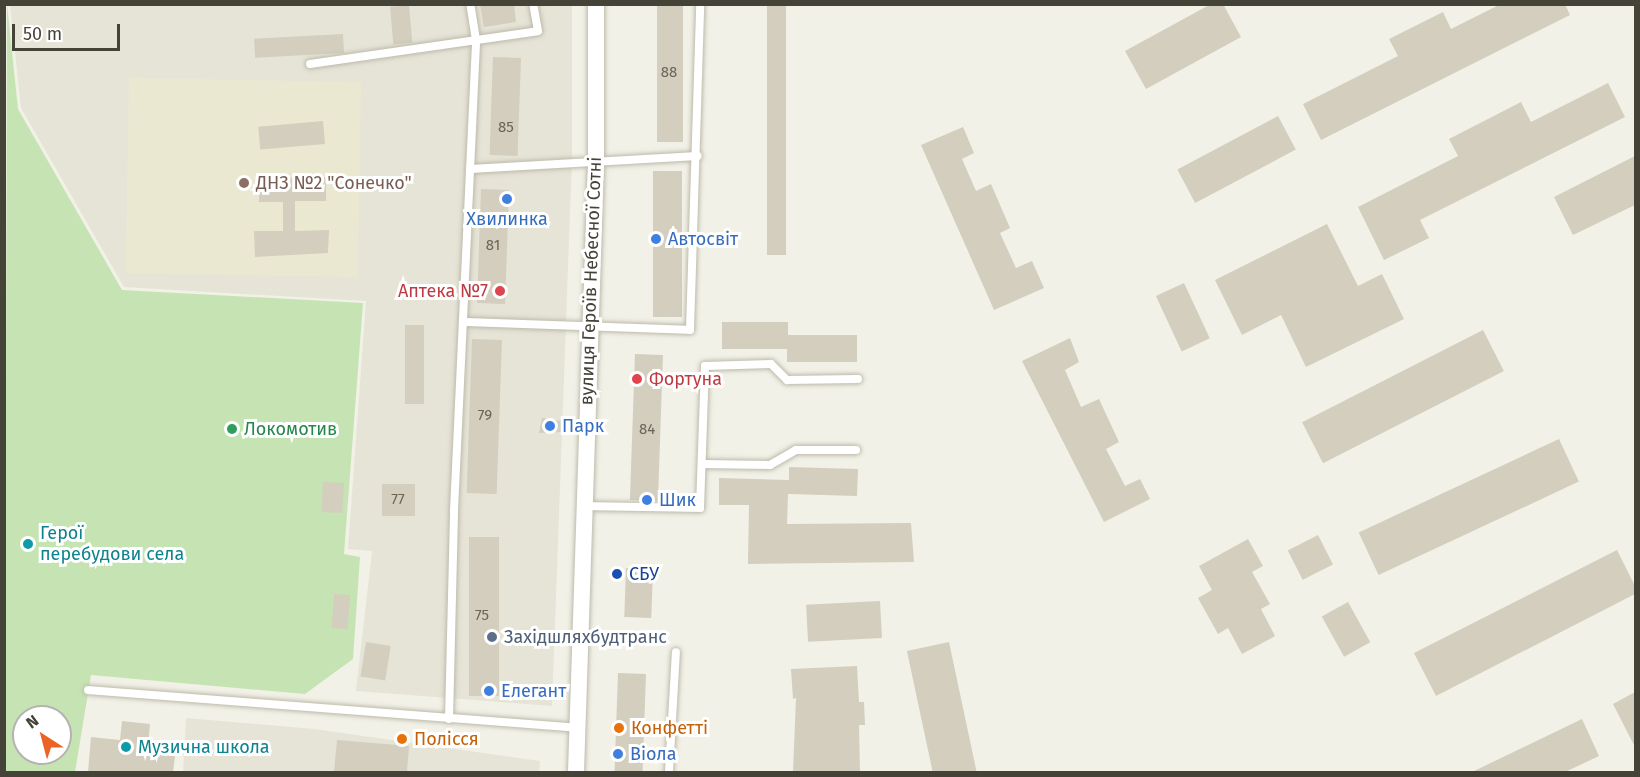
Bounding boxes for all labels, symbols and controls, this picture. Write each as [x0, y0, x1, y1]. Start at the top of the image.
scale bar [15, 12, 123, 50]
text: 50 m [23, 23, 62, 45]
house number: 88 [661, 64, 677, 82]
house number: 85 [498, 119, 514, 137]
street label: вулиця Героїв Небесної Сотні [576, 156, 606, 406]
place label: ДНЗ №2 "Сонечко" [256, 172, 412, 194]
marker: ДНЗ №2 "Сонечко" [237, 176, 251, 190]
marker: Хвилинка [500, 192, 514, 206]
place label: Хвилинка [466, 208, 548, 230]
place label: Автосвіт [668, 228, 738, 250]
marker: Автосвіт [649, 232, 663, 246]
house number: 81 [486, 237, 500, 255]
place label: Аптека №7 [398, 280, 488, 302]
marker: Аптека №7 [493, 284, 507, 298]
place label: Фортуна [649, 368, 722, 390]
marker: Фортуна [630, 372, 644, 386]
house number: 79 [478, 407, 492, 425]
place label: Парк [562, 415, 604, 437]
place label: Локомотив [244, 418, 337, 440]
marker: Парк [543, 419, 557, 433]
house number: 84 [639, 421, 655, 439]
marker: Локомотив [225, 422, 239, 436]
place label: Шик [659, 489, 696, 511]
house number: 77 [391, 491, 405, 509]
marker: Шик [640, 493, 654, 507]
place label: Герої перебудови села [40, 523, 184, 566]
marker: Герої перебудови села [21, 537, 35, 551]
place label: СБУ [629, 563, 659, 585]
marker: СБУ [610, 567, 624, 581]
house number: 75 [475, 607, 489, 625]
place label: Західшляхбудтранс [504, 626, 667, 648]
marker: Західшляхбудтранс [485, 630, 499, 644]
place label: Елегант [501, 680, 566, 702]
marker: Елегант [482, 684, 496, 698]
north arrow [12, 705, 72, 765]
text: N [22, 711, 42, 732]
place label: Конфетті [631, 717, 708, 739]
marker: Конфетті [612, 721, 626, 735]
place label: Полісся [414, 728, 479, 750]
marker: Полісся [395, 732, 409, 746]
place label: Музична школа [138, 736, 270, 758]
marker: Музична школа [119, 740, 133, 754]
place label: Віола [630, 743, 677, 765]
marker: Віола [611, 747, 625, 761]

